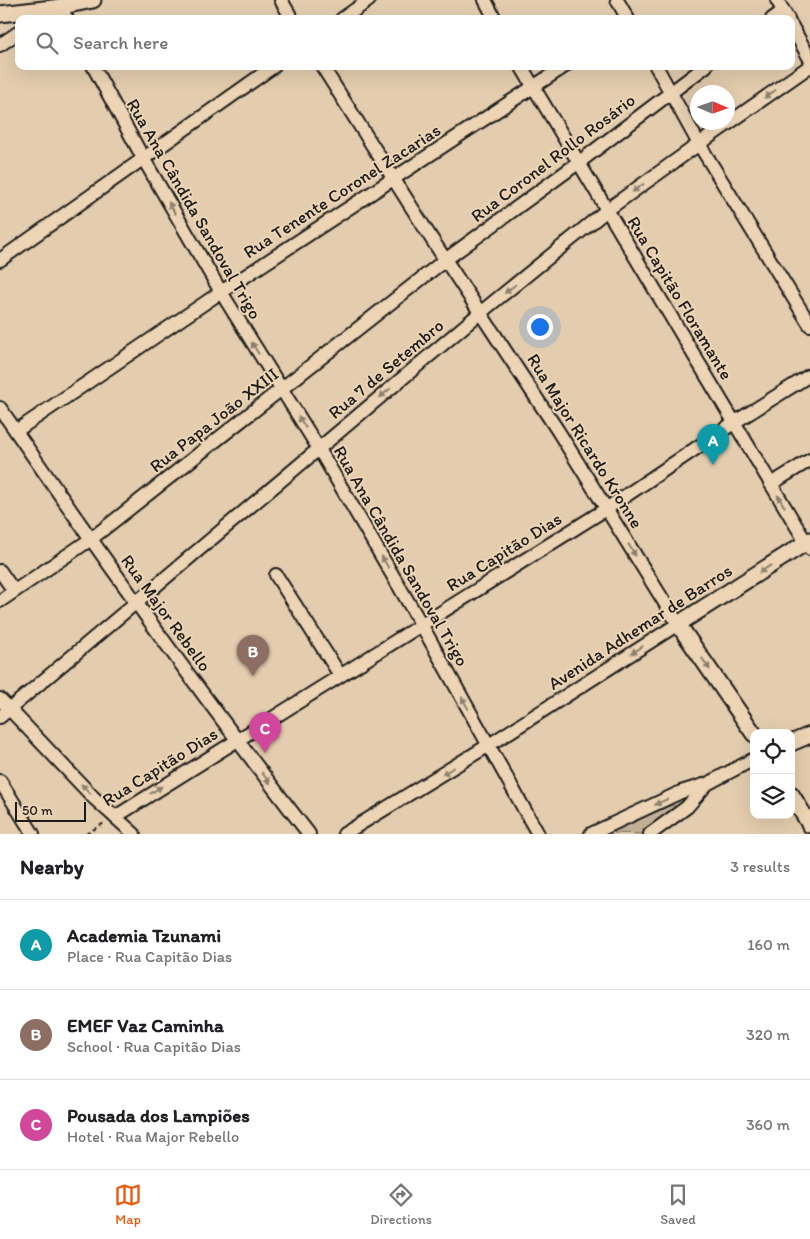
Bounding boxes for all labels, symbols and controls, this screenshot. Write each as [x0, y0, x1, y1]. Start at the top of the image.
search box [15, 15, 795, 70]
icon: search [33, 29, 61, 57]
text: Search here [73, 31, 168, 54]
north arrow [690, 85, 735, 130]
street label: Rua Coronel Rollo Rosário [466, 89, 640, 227]
one-way arrow [763, 89, 777, 99]
street label: Rua Ana Cândida Sandoval Trigo [122, 95, 266, 323]
street label: Rua Tenente Coronel Zacarias [239, 119, 445, 263]
one-way arrow [631, 183, 644, 193]
one-way arrow [168, 201, 176, 215]
street label: Rua Capitão Floramante [622, 212, 738, 384]
one-way arrow [504, 283, 517, 294]
street label: Rua 7 de Setembro [324, 314, 448, 424]
your location [527, 314, 553, 340]
one-way arrow [250, 341, 260, 354]
street label: Rua Major Ricardo Kronne [522, 350, 648, 532]
street label: Rua Papa João XXIII [145, 363, 283, 477]
one-way arrow [379, 387, 391, 398]
one-way arrow [297, 415, 306, 429]
pin: A [697, 424, 729, 465]
street label: Rua Ana Cândida Sandoval Trigo [329, 442, 473, 670]
one-way arrow [776, 494, 785, 507]
street label: Rua Capitão Dias [442, 508, 566, 596]
one-way arrow [628, 543, 637, 557]
street label: Rua Major Rebello [116, 550, 216, 676]
one-way arrow [380, 555, 389, 568]
street label: Avenida Adhemar de Barros [544, 559, 736, 695]
one-way arrow [759, 564, 772, 573]
pin: B [237, 635, 269, 676]
one-way arrow [631, 646, 644, 655]
one-way arrow [701, 658, 711, 671]
one-way arrow [461, 696, 470, 709]
pin: C [249, 712, 281, 753]
street label: Rua Capitão Dias [98, 723, 222, 811]
map controls [750, 729, 795, 819]
button: locate [750, 729, 795, 774]
one-way arrow [441, 766, 454, 775]
one-way arrow [260, 771, 271, 784]
button: layers [750, 774, 795, 819]
one-way arrow [80, 783, 92, 795]
one-way arrow [149, 786, 163, 795]
one-way arrow [654, 798, 668, 806]
scale bar [15, 799, 86, 822]
text: 50 m [22, 802, 53, 819]
text: Nearby [20, 854, 84, 879]
text: 3 results [730, 857, 790, 876]
text: Academia Tzunami [67, 924, 221, 947]
text: A [31, 935, 41, 954]
text: 160 m [747, 935, 790, 954]
text: Place · Rua Capitão Dias [67, 947, 232, 966]
text: EMEF Vaz Caminha [67, 1014, 224, 1037]
text: B [31, 1025, 41, 1044]
text: 320 m [746, 1025, 790, 1044]
text: School · Rua Capitão Dias [67, 1037, 241, 1056]
text: Pousada dos Lampiões [67, 1104, 250, 1127]
text: C [31, 1115, 41, 1134]
text: 360 m [746, 1115, 790, 1134]
text: Hotel · Rua Major Rebello [67, 1127, 239, 1146]
tab: Map [114, 1181, 142, 1228]
tab: Directions [370, 1181, 432, 1228]
tab: Saved [660, 1181, 696, 1228]

